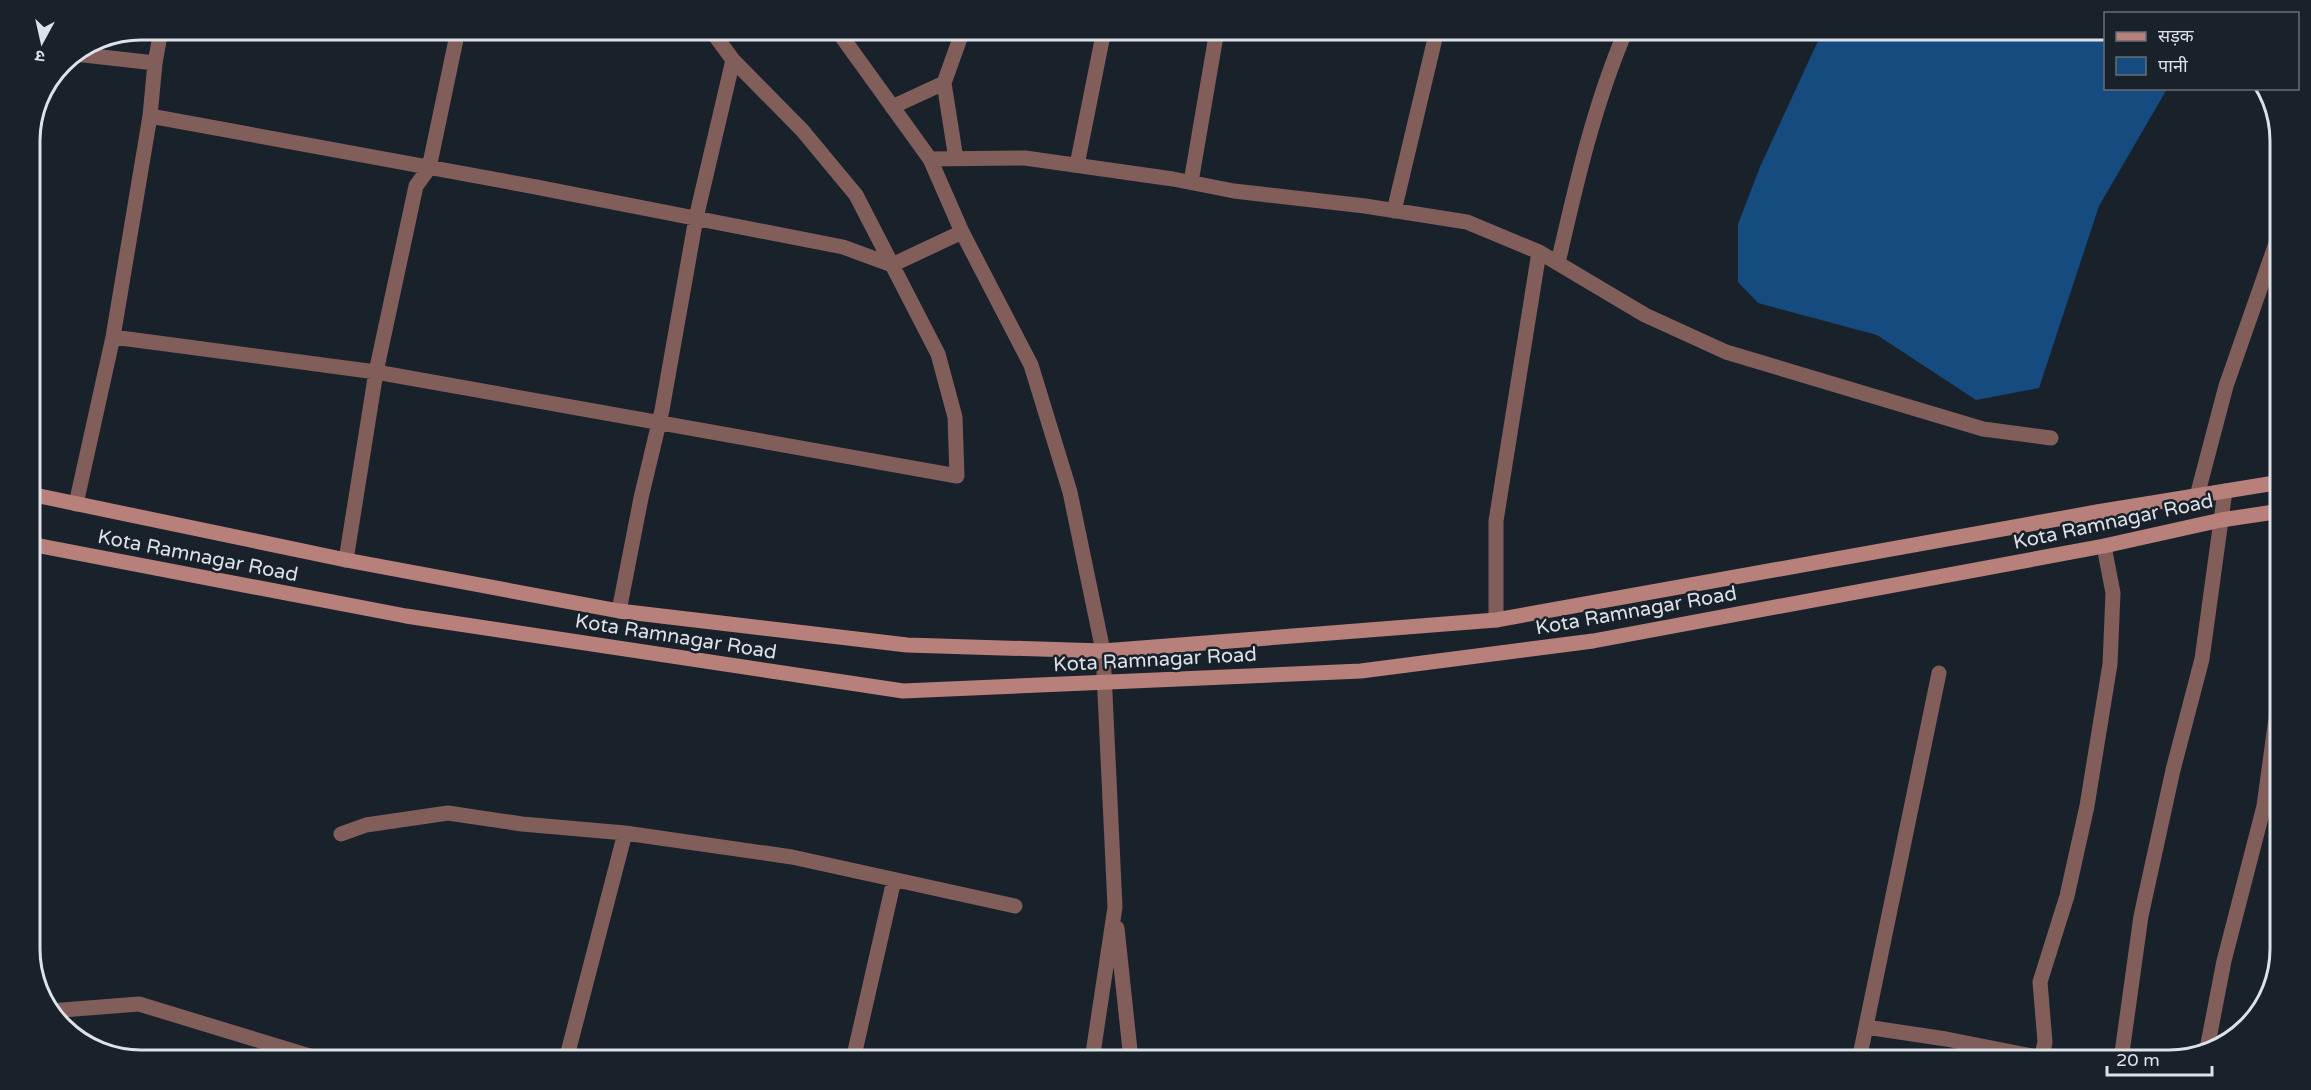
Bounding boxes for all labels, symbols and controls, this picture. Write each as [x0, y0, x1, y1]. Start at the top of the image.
north arrow [12, 12, 72, 72]
legend [2104, 12, 2299, 90]
text: सड़क [2158, 25, 2195, 47]
text: उ [33, 45, 46, 66]
text: पानी [2158, 55, 2188, 77]
street label: Kota Ramnagar Road [2011, 489, 2215, 555]
street label: Kota Ramnagar Road [95, 525, 300, 587]
street label: Kota Ramnagar Road [1534, 581, 1739, 640]
street label: Kota Ramnagar Road [573, 609, 778, 665]
street label: Kota Ramnagar Road [1053, 643, 1257, 677]
scale bar [2107, 1039, 2212, 1077]
text: 20 m [2116, 1049, 2160, 1071]

